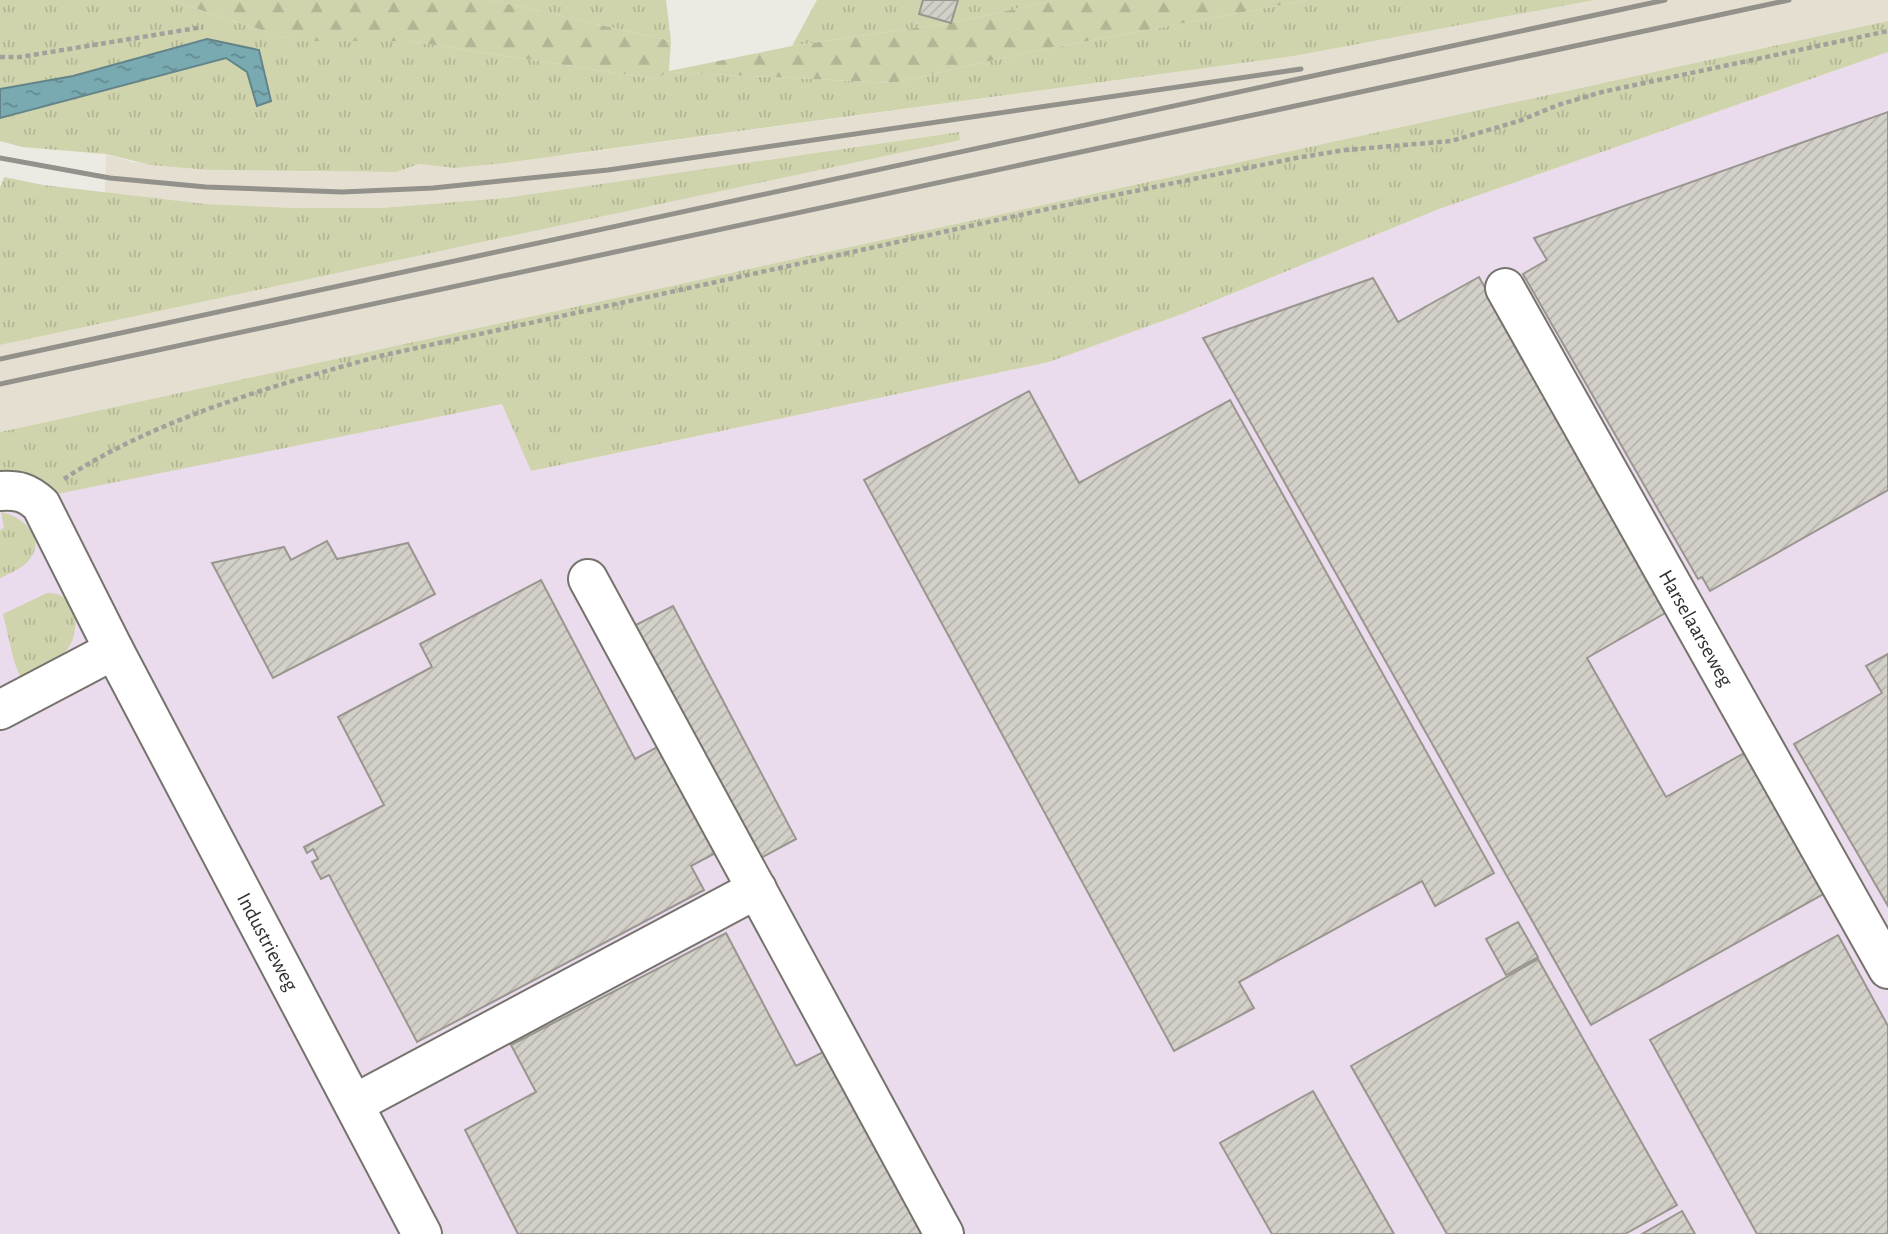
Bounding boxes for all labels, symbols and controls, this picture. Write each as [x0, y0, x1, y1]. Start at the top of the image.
street label: Harselaarseweg [1655, 566, 1738, 690]
street label: Industrieweg [233, 889, 303, 995]

